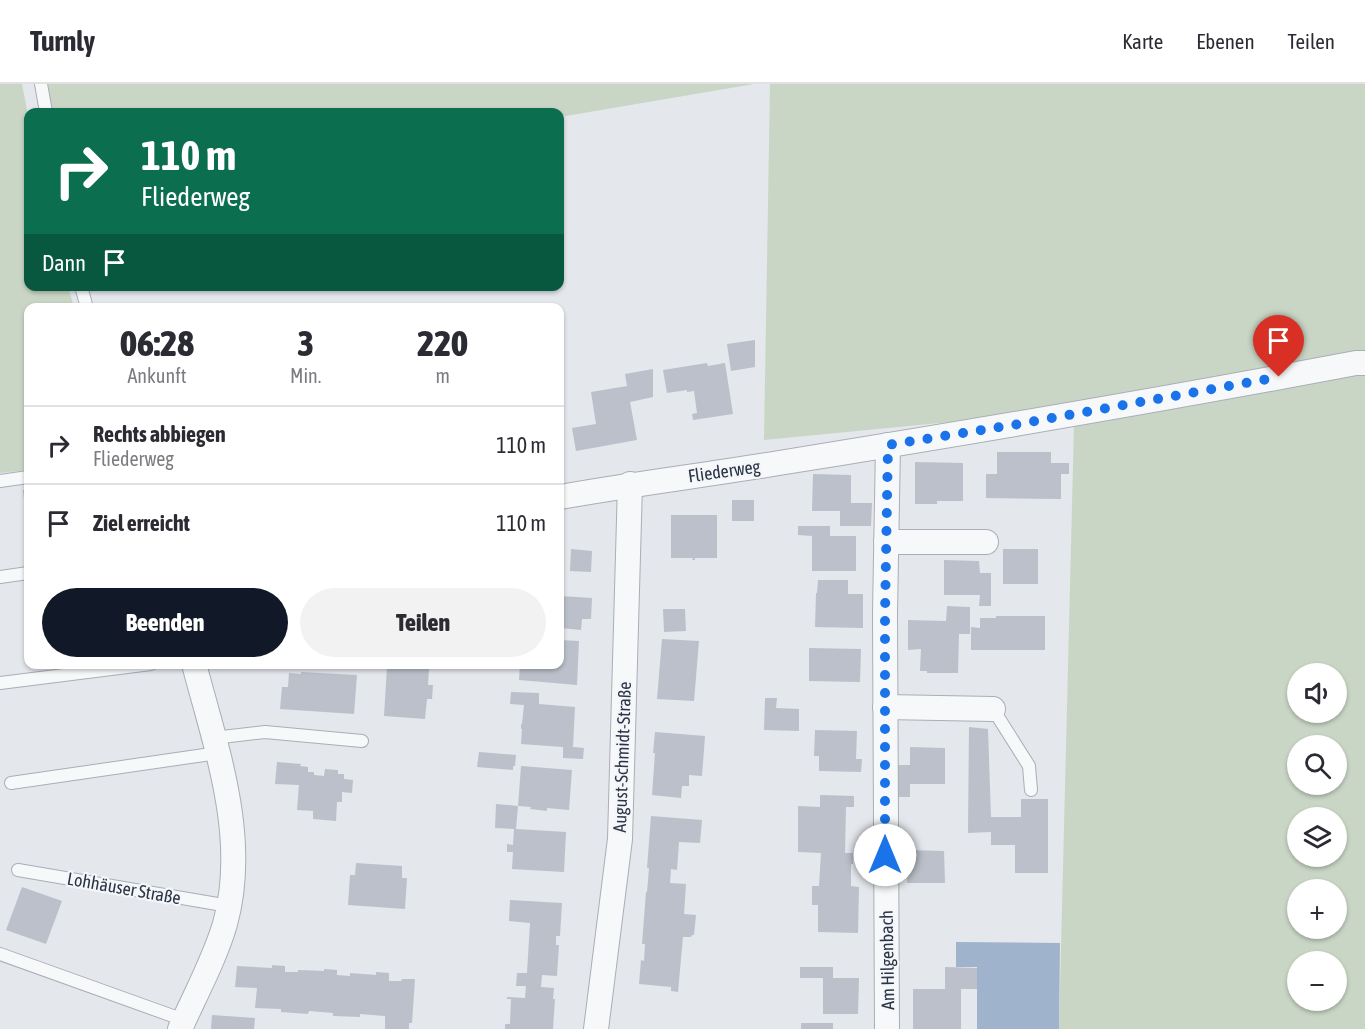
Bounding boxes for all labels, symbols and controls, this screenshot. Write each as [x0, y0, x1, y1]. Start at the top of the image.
text: Turnly [30, 25, 95, 57]
text: Karte [1122, 29, 1163, 53]
text: Ebenen [1196, 29, 1255, 53]
text: Teilen [1288, 29, 1335, 53]
text: 110 m [141, 131, 236, 179]
icon: right [42, 132, 120, 210]
text: Fliederweg [141, 181, 250, 212]
icon: arrive [98, 246, 131, 279]
text: Dann [42, 250, 86, 276]
pin [1253, 315, 1304, 377]
text: 06:28 [120, 322, 194, 364]
text: 3 [297, 322, 314, 364]
text: 220 [417, 322, 468, 364]
icon: arrive [1262, 324, 1295, 357]
text: Ankunft [128, 364, 186, 387]
text: Min. [290, 364, 321, 387]
text: m [435, 364, 450, 387]
text: Rechts abbiegen [93, 421, 226, 447]
icon: right [42, 429, 75, 462]
text: 110 m [496, 432, 546, 458]
text: Fliederweg [93, 447, 174, 470]
street label: Fliederweg [687, 456, 762, 486]
icon: arrive [42, 507, 75, 540]
text: Ziel erreicht [93, 510, 190, 536]
text: 110 m [496, 510, 546, 536]
button: Beenden [42, 588, 288, 657]
button: Teilen [300, 588, 546, 657]
map controls [1287, 663, 1347, 1011]
button: sound [1287, 663, 1347, 723]
street label: August-Schmidt-Straße [609, 681, 635, 833]
button: search [1287, 735, 1347, 795]
button: layers [1287, 807, 1347, 867]
position arrow [853, 823, 917, 887]
street label: Lohhäuser Straße [66, 868, 182, 908]
button: + [1287, 879, 1347, 939]
street label: Am Hilgenbach [876, 910, 898, 1010]
button: − [1287, 951, 1347, 1011]

